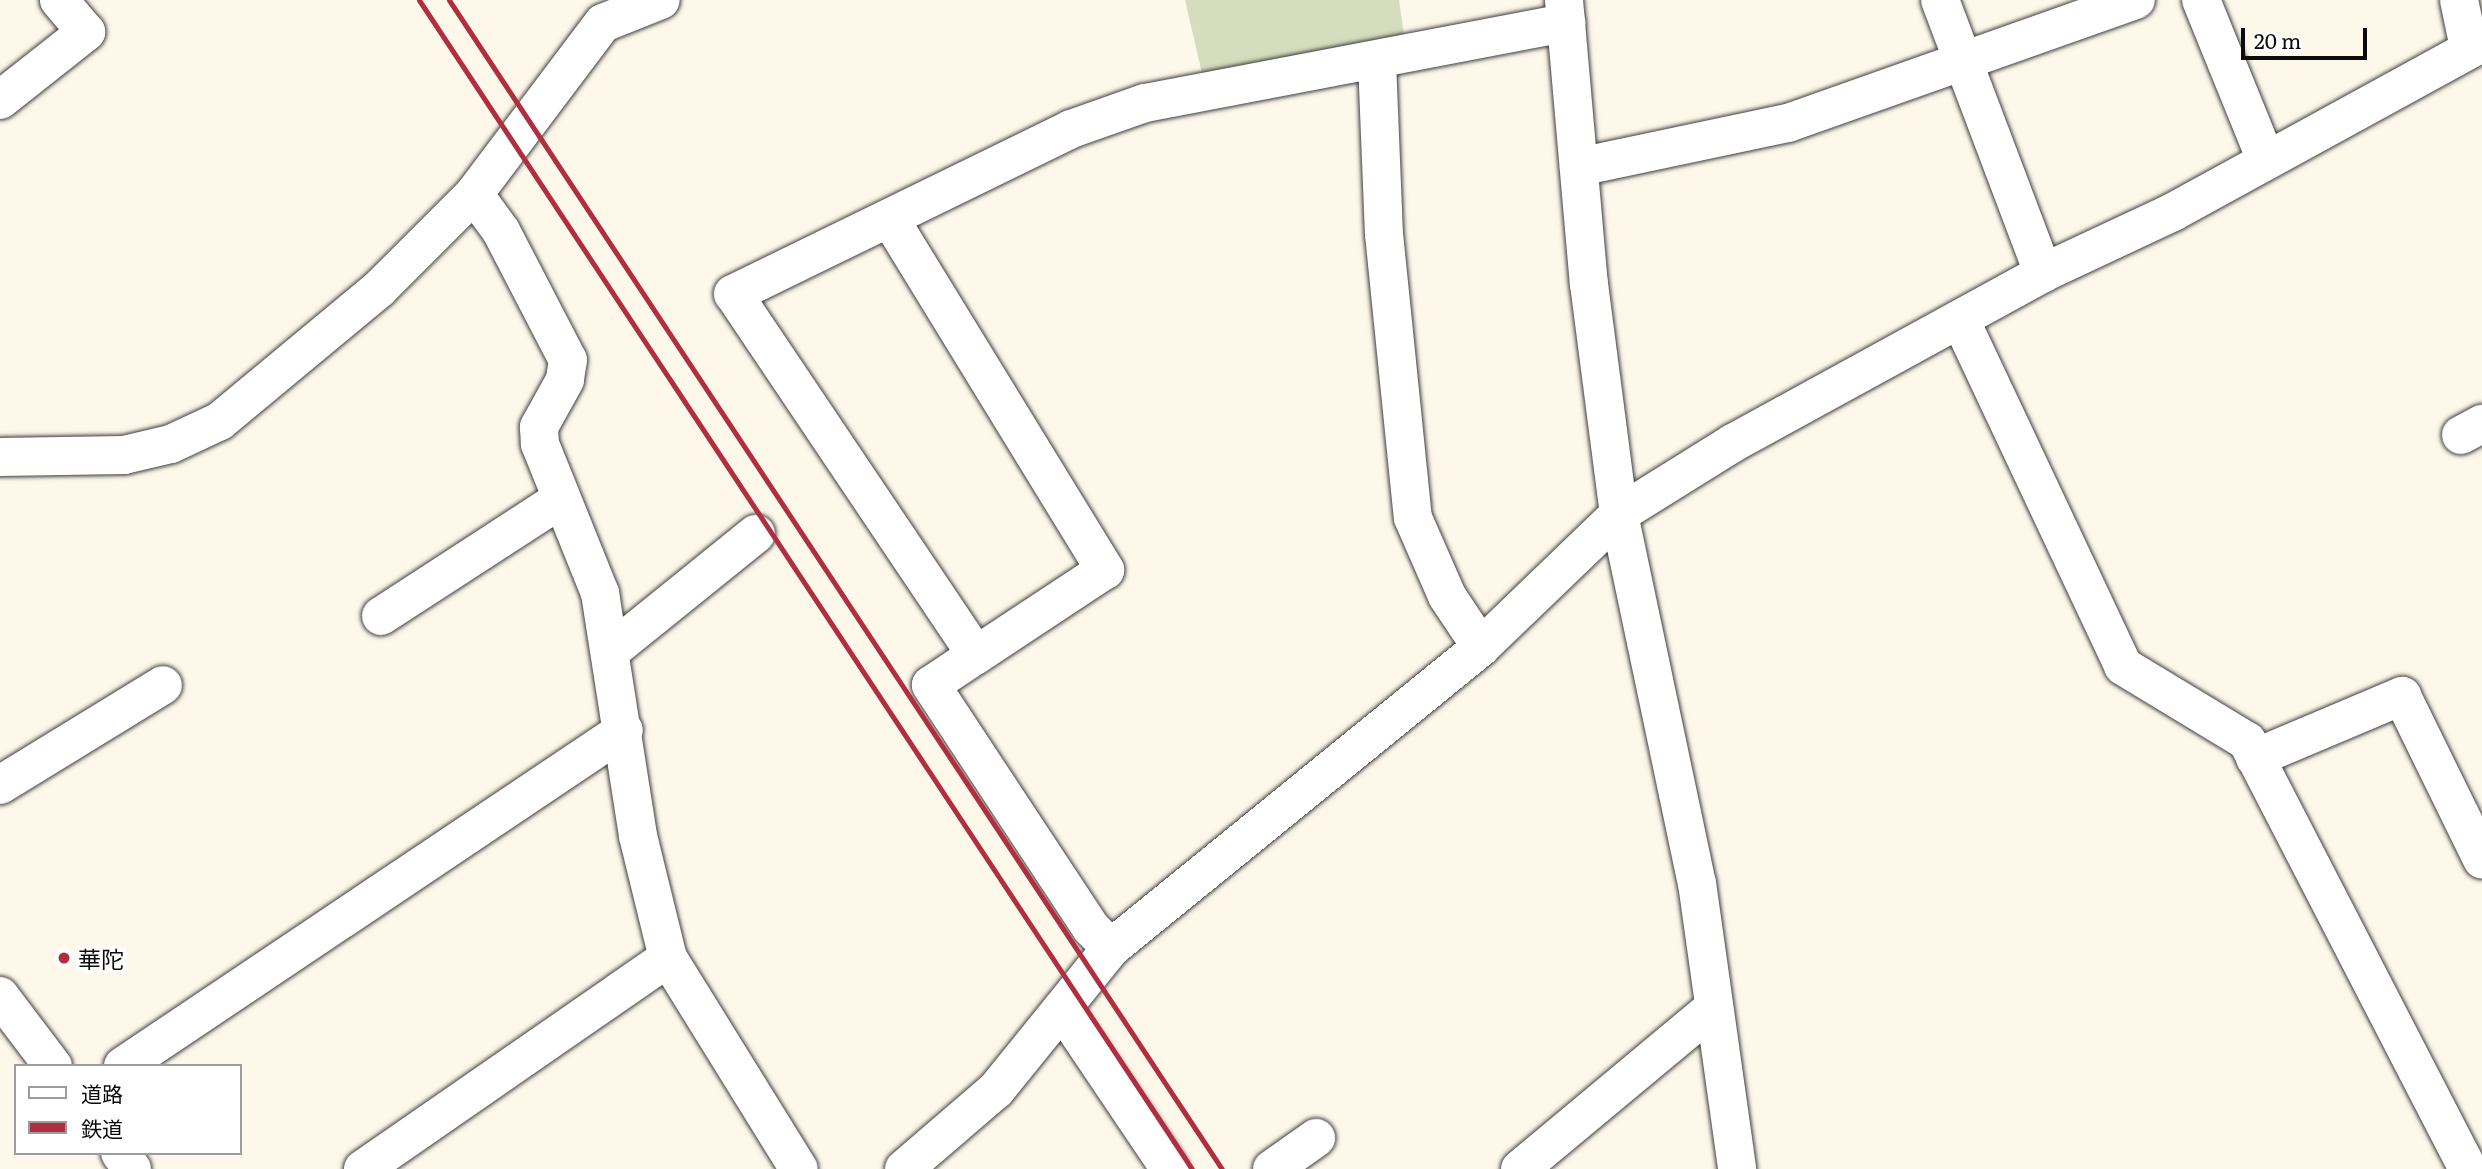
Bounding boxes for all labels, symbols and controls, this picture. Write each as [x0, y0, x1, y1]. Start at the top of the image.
scale bar [2244, 14, 2370, 58]
text: 20 m [2254, 24, 2301, 55]
place label: 華陀 [78, 944, 124, 972]
marker: 華陀 [56, 950, 72, 966]
legend [14, 1064, 242, 1155]
text: 道路 [81, 1077, 123, 1108]
text: 鉄道 [81, 1112, 123, 1143]

